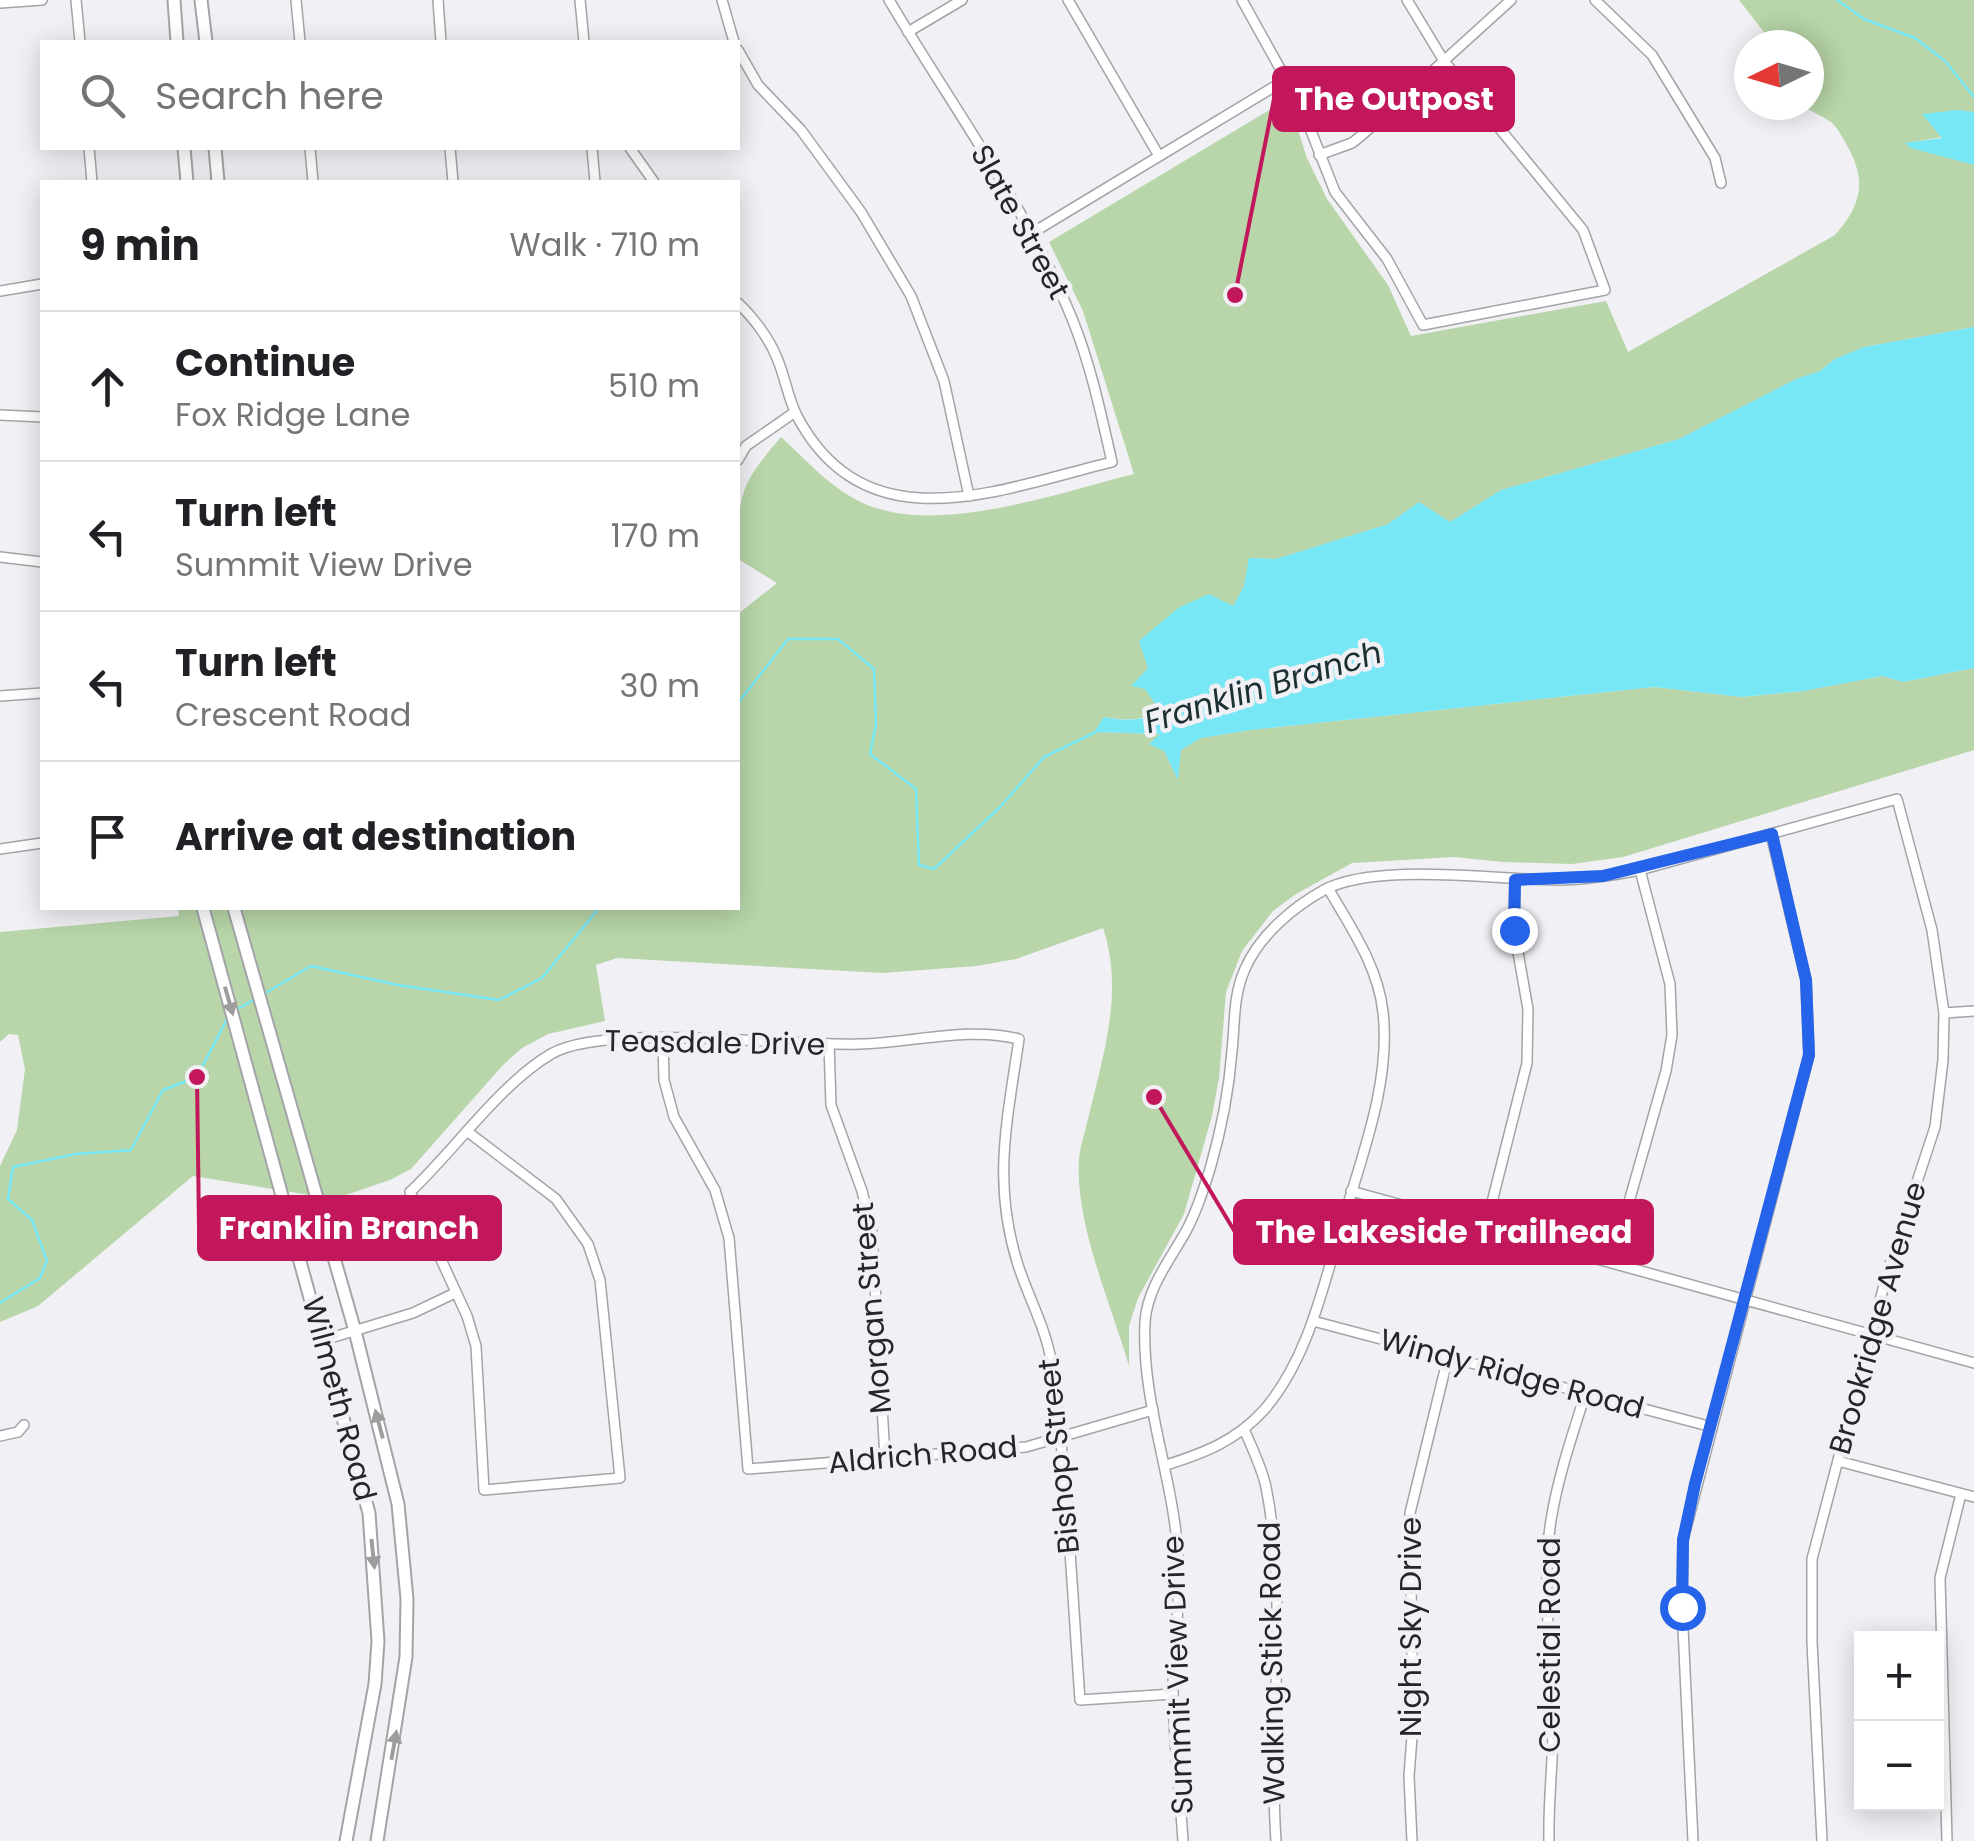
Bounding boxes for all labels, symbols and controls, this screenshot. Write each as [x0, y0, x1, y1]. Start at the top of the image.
north arrow [1734, 30, 1824, 120]
search box [40, 40, 740, 150]
icon: search [75, 68, 130, 123]
callout: The Outpost [1274, 68, 1513, 130]
text: Search here [155, 69, 384, 122]
text: The Outpost [1294, 76, 1494, 121]
street label: Slate Street [960, 137, 1081, 307]
text: 9 min [80, 216, 200, 275]
text: Walk · 710 m [510, 222, 700, 267]
text: Continue [175, 336, 355, 389]
icon: ahead [80, 359, 135, 414]
text: 510 m [608, 363, 700, 408]
text: Fox Ridge Lane [175, 392, 410, 437]
text: Turn left [175, 486, 337, 539]
icon: left [80, 509, 135, 564]
text: 170 m [611, 513, 700, 558]
text: Summit View Drive [175, 542, 473, 587]
water label: Franklin Branch [1139, 629, 1387, 744]
text: Turn left [175, 636, 337, 689]
icon: left [80, 659, 135, 714]
text: 30 m [620, 663, 700, 708]
text: Crescent Road [175, 692, 411, 737]
icon: arrive [80, 809, 135, 864]
text: Arrive at destination [175, 810, 576, 863]
route end [1492, 908, 1538, 954]
one-way arrow [222, 986, 238, 1017]
street label: Teasdale Drive [604, 1019, 826, 1066]
street label: Brookridge Avenue [1818, 1176, 1937, 1459]
callout: Franklin Branch [199, 1197, 500, 1259]
street label: Morgan Street [841, 1201, 902, 1415]
callout: The Lakeside Trailhead [1235, 1201, 1652, 1263]
text: Franklin Branch [219, 1205, 479, 1250]
text: The Lakeside Trailhead [1256, 1209, 1632, 1254]
street label: Wilmeth Road [292, 1292, 387, 1506]
street label: Windy Ridge Road [1375, 1318, 1649, 1429]
street label: Bishop Street [1027, 1356, 1090, 1556]
one-way arrow [370, 1408, 386, 1439]
street label: Aldrich Road [827, 1425, 1019, 1484]
street label: Night Sky Drive [1389, 1517, 1432, 1737]
street label: Walking Stick Road [1248, 1521, 1295, 1805]
street label: Summit View Drive [1151, 1535, 1204, 1815]
street label: Celestial Road [1528, 1537, 1571, 1753]
one-way arrow [366, 1538, 382, 1570]
route start [1660, 1585, 1706, 1631]
map controls [1854, 1631, 1944, 1811]
button: + [1854, 1631, 1944, 1721]
button: − [1854, 1721, 1944, 1811]
one-way arrow [386, 1729, 402, 1760]

